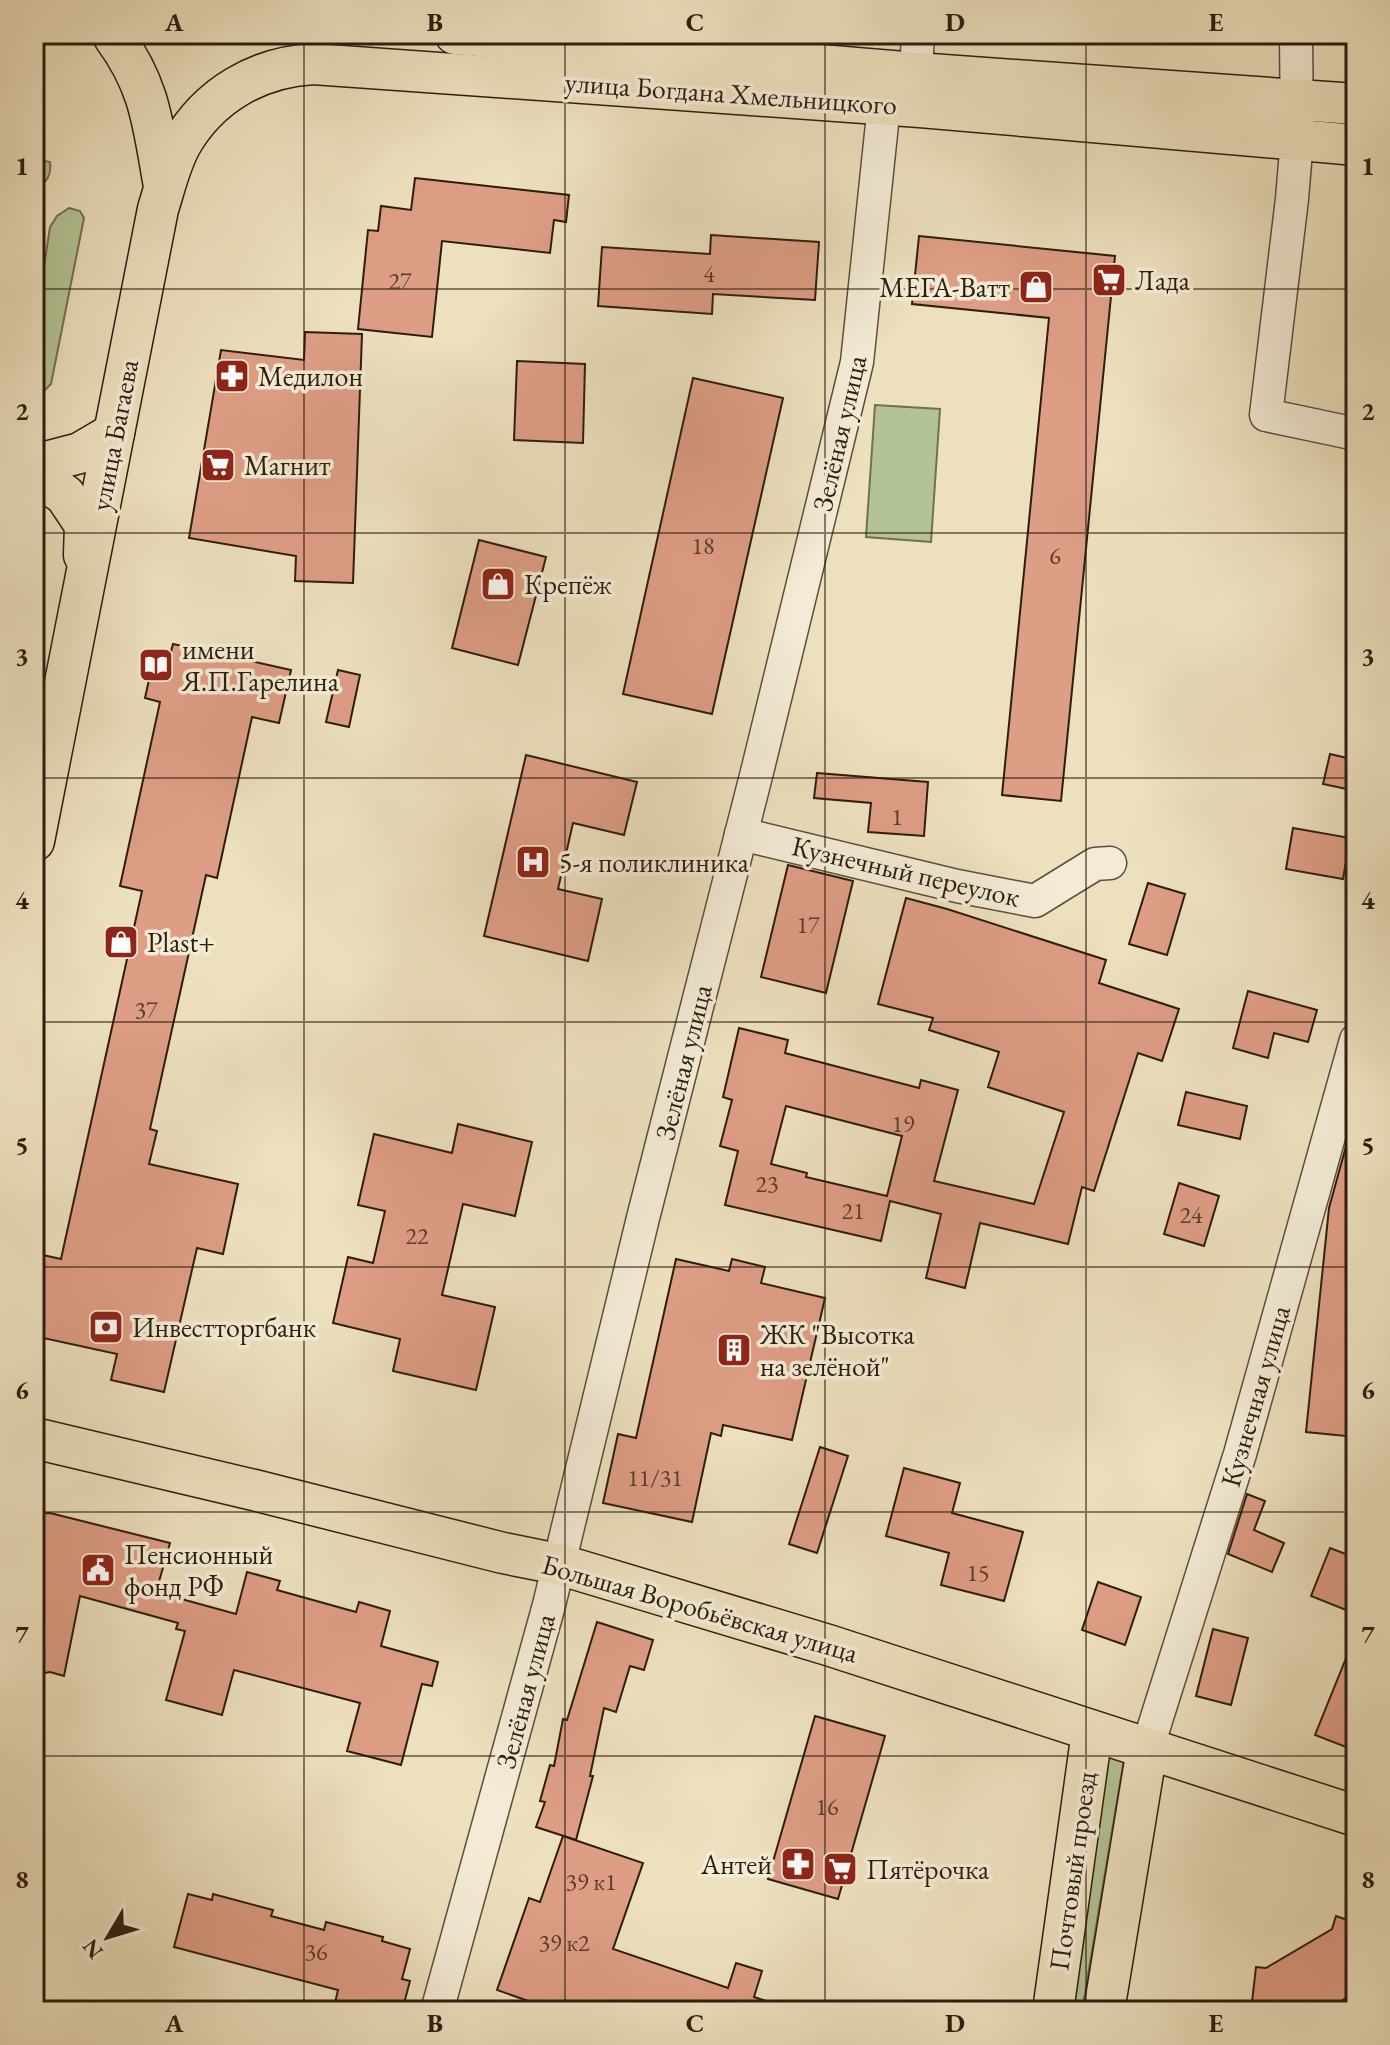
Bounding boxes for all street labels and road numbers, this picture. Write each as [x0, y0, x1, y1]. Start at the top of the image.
street label: улица Богдана Хмельницкого [564, 63, 898, 123]
street label: Зелёная улица [804, 351, 875, 514]
street label: улица Багаева [82, 355, 146, 514]
street label: Кузнечный переулок [789, 827, 1023, 915]
street label: Зелёная улица [646, 980, 720, 1143]
street label: Кузнечная улица [1212, 1300, 1298, 1491]
street label: Большая Воробьёвская улица [538, 1546, 863, 1671]
street label: Зелёная улица [487, 1609, 563, 1772]
street label: Почтовый проезд [1040, 1769, 1104, 1973]

